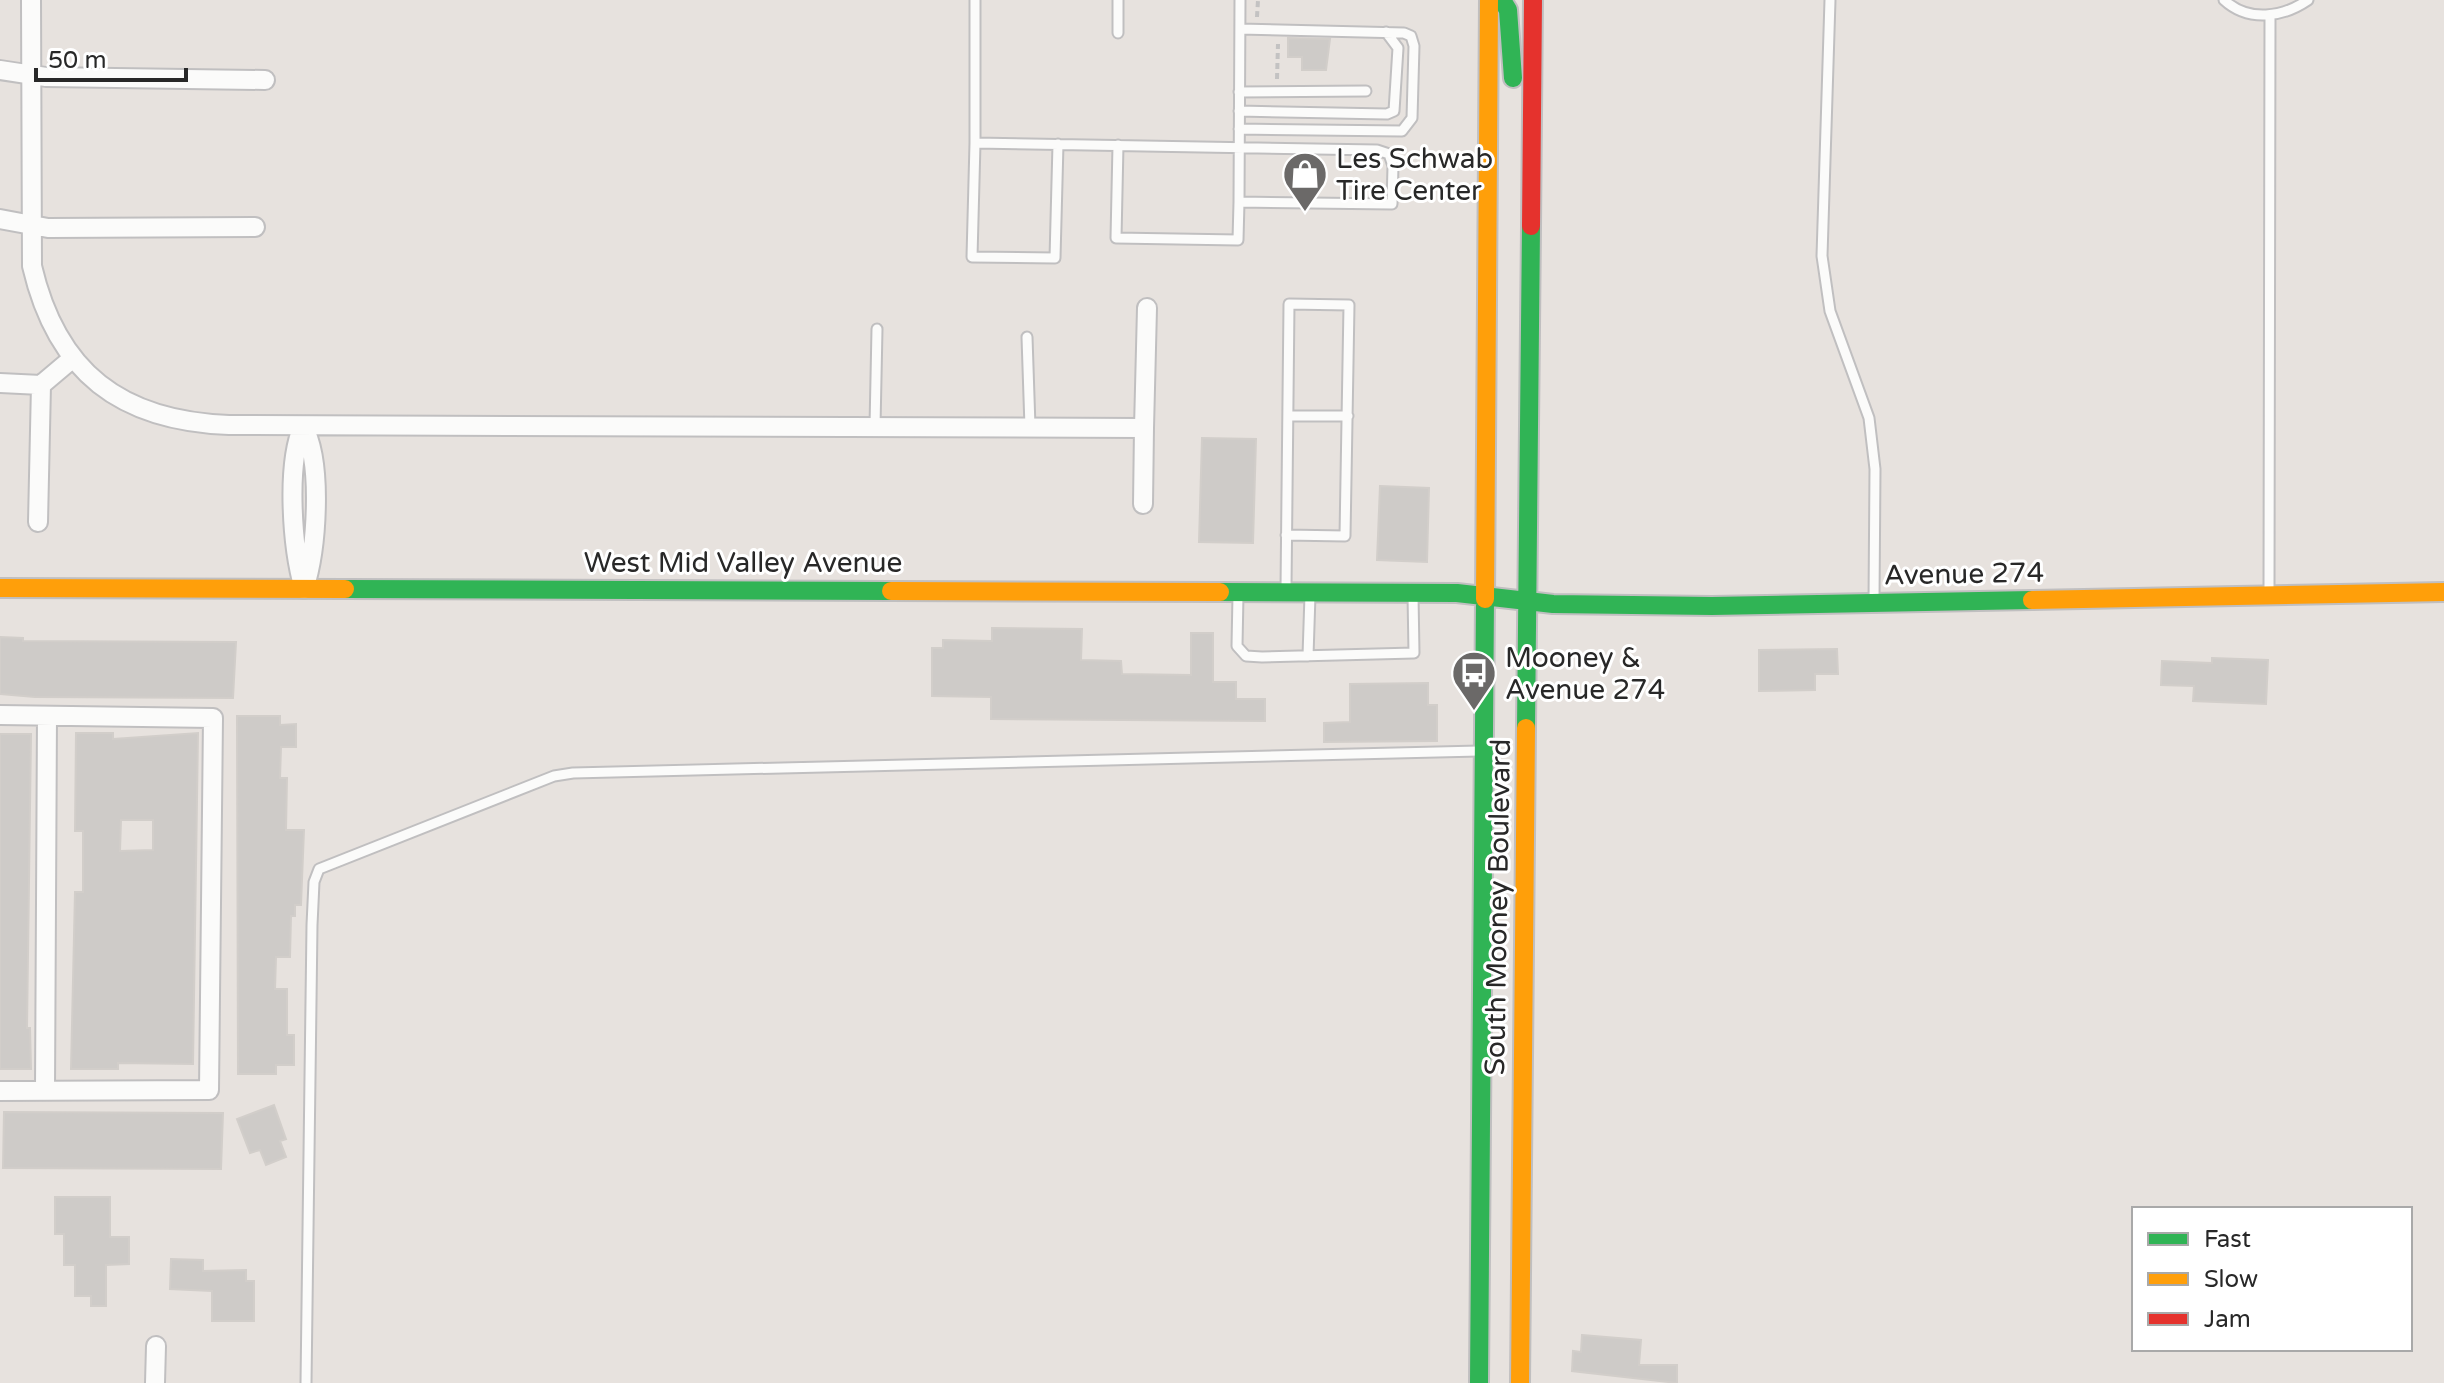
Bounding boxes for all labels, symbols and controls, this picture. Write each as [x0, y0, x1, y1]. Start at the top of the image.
scale bar [36, 32, 186, 82]
text: 50 m [48, 46, 106, 75]
place label: Les Schwab Tire Center [1336, 142, 1493, 208]
shop icon: Les Schwab Tire Center [1281, 150, 1329, 213]
street label: West Mid Valley Avenue [584, 546, 902, 580]
street label: Avenue 274 [1884, 556, 2044, 592]
place label: Mooney & Avenue 274 [1505, 641, 1665, 707]
bus stop icon: Mooney & Avenue 274 [1450, 649, 1498, 712]
street label: South Mooney Boulevard [1478, 738, 1518, 1076]
legend [2132, 1207, 2412, 1351]
text: Fast [2204, 1225, 2251, 1254]
text: Slow [2204, 1265, 2258, 1294]
text: Jam [2204, 1305, 2251, 1334]

